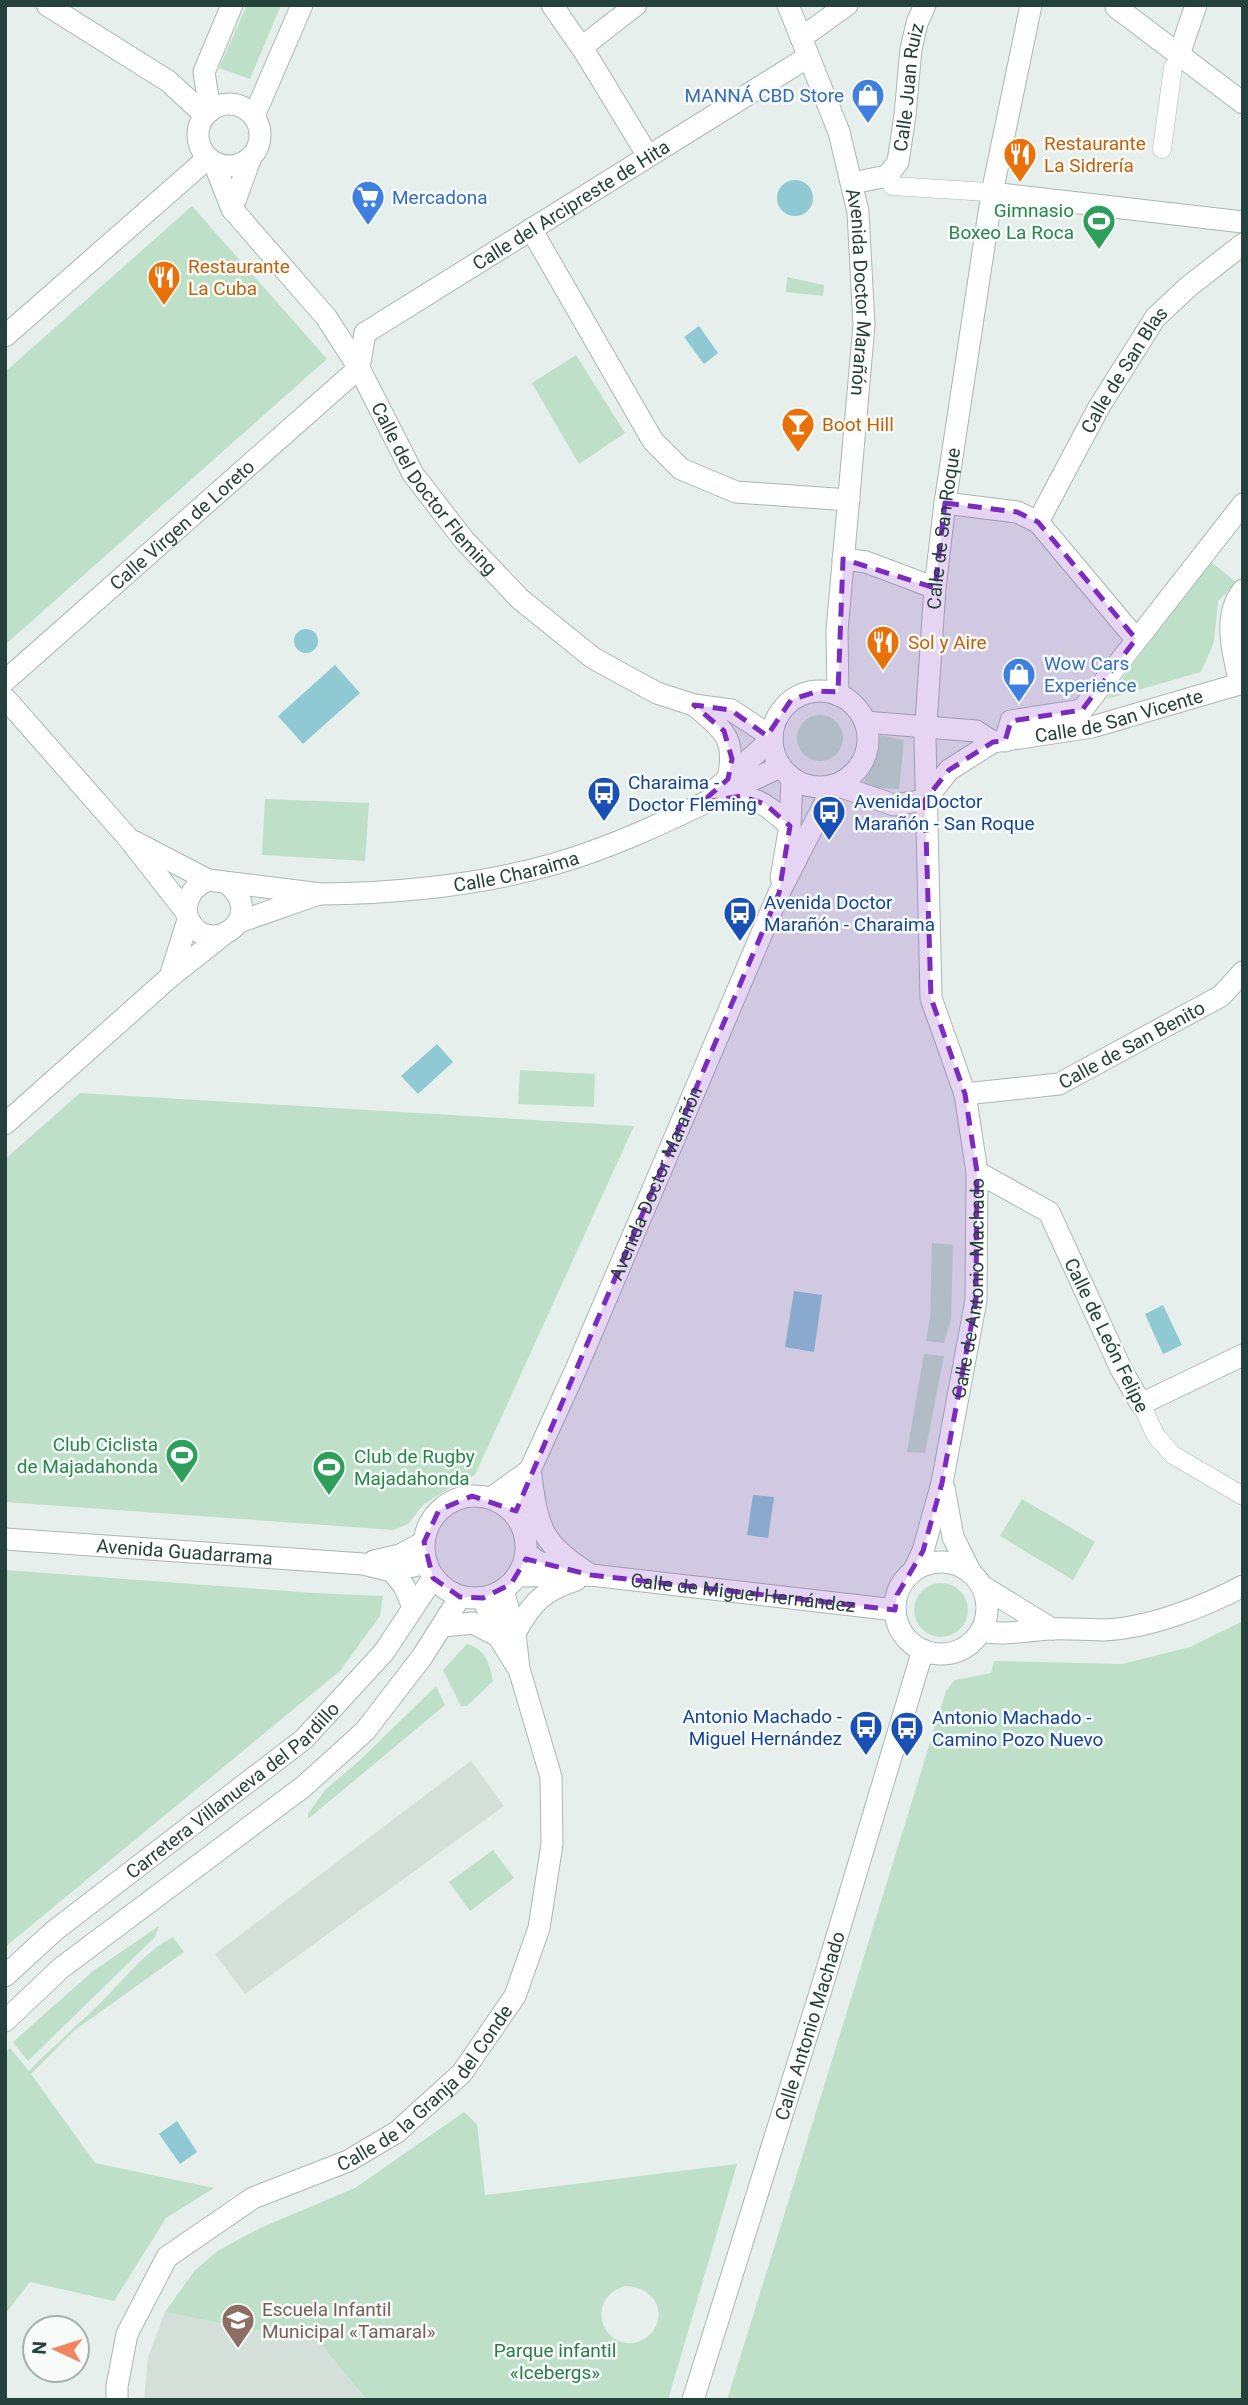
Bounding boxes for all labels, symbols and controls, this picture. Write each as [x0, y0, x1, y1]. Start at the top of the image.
street label: Calle Juan Ruiz [889, 21, 929, 153]
shop icon: MANNÁ CBD Store [849, 76, 887, 125]
place label: MANNÁ CBD Store [685, 84, 844, 107]
place label: Restaurante La Sidrería [1044, 132, 1146, 177]
street label: Calle del Arcipreste de Hita [468, 135, 674, 275]
restaurant icon: Restaurante La Sidrería [1001, 135, 1039, 184]
supermarket icon: Mercadona [349, 178, 387, 227]
place label: Mercadona [392, 186, 488, 209]
street label: Avenida Doctor Marañón [841, 186, 875, 397]
place label: Gimnasio Boxeo La Roca [949, 199, 1074, 244]
sports icon: Gimnasio Boxeo La Roca [1080, 202, 1118, 251]
place label: Restaurante La Cuba [188, 255, 290, 300]
restaurant icon: Restaurante La Cuba [145, 258, 183, 307]
street label: Calle de San Blas [1076, 301, 1172, 437]
street label: Calle del Doctor Fleming [366, 398, 502, 580]
bar icon: Boot Hill [779, 405, 817, 454]
place label: Boot Hill [822, 413, 894, 436]
street label: Calle de San Roque [923, 446, 965, 610]
street label: Calle Virgen de Loreto [105, 455, 259, 595]
restaurant icon: Sol y Aire [864, 623, 902, 672]
place label: Sol y Aire [908, 631, 987, 654]
place label: Wow Cars Experience [1044, 652, 1137, 697]
shop icon: Wow Cars Experience [1000, 655, 1038, 704]
street label: Calle de San Vicente [1033, 684, 1206, 748]
place label: Charaima - Doctor Fleming [628, 771, 757, 816]
bus stop icon: Charaima - Doctor Fleming [585, 774, 623, 823]
place label: Avenida Doctor Marañón - San Roque [854, 790, 1035, 835]
bus stop icon: Avenida Doctor Marañón - San Roque [810, 793, 848, 842]
street label: Calle Charaima [452, 846, 582, 897]
place label: Avenida Doctor Marañón - Charaima [764, 891, 935, 936]
bus stop icon: Avenida Doctor Marañón - Charaima [721, 894, 759, 943]
street label: Calle de San Benito [1055, 996, 1209, 1094]
street label: Avenida Doctor Marañón [604, 1083, 707, 1284]
street label: Calle de Antonio Machado [947, 1178, 989, 1400]
street label: Calle de León Felipe [1059, 1254, 1154, 1416]
place label: Club Ciclista de Majadahonda [17, 1433, 158, 1478]
sports icon: Club Ciclista de Majadahonda [163, 1436, 201, 1485]
place label: Club de Rugby Majadahonda [354, 1445, 475, 1490]
sports icon: Club de Rugby Majadahonda [310, 1448, 348, 1497]
street label: Avenida Guadarrama [96, 1534, 273, 1570]
street label: Calle de Miguel Hernández [629, 1569, 856, 1617]
street label: Carretera Villanueva del Pardillo [121, 1697, 344, 1884]
place label: Antonio Machado - Miguel Hernández [682, 1705, 842, 1750]
place label: Antonio Machado - Camino Pozo Nuevo [932, 1706, 1103, 1751]
bus stop icon: Antonio Machado - Miguel Hernández [847, 1708, 885, 1757]
bus stop icon: Antonio Machado - Camino Pozo Nuevo [888, 1709, 926, 1758]
street label: Calle Antonio Machado [770, 1929, 850, 2123]
street label: Calle de la Granja del Conde [334, 2001, 517, 2176]
place label: Escuela Infantil Municipal «Tamaral» [262, 2298, 436, 2343]
school or university icon: Escuela Infantil Municipal «Tamaral» [219, 2301, 257, 2350]
north arrow [21, 2314, 91, 2384]
park label: Parque infantil «Icebergs» [494, 2339, 616, 2384]
text: N [28, 2340, 51, 2355]

